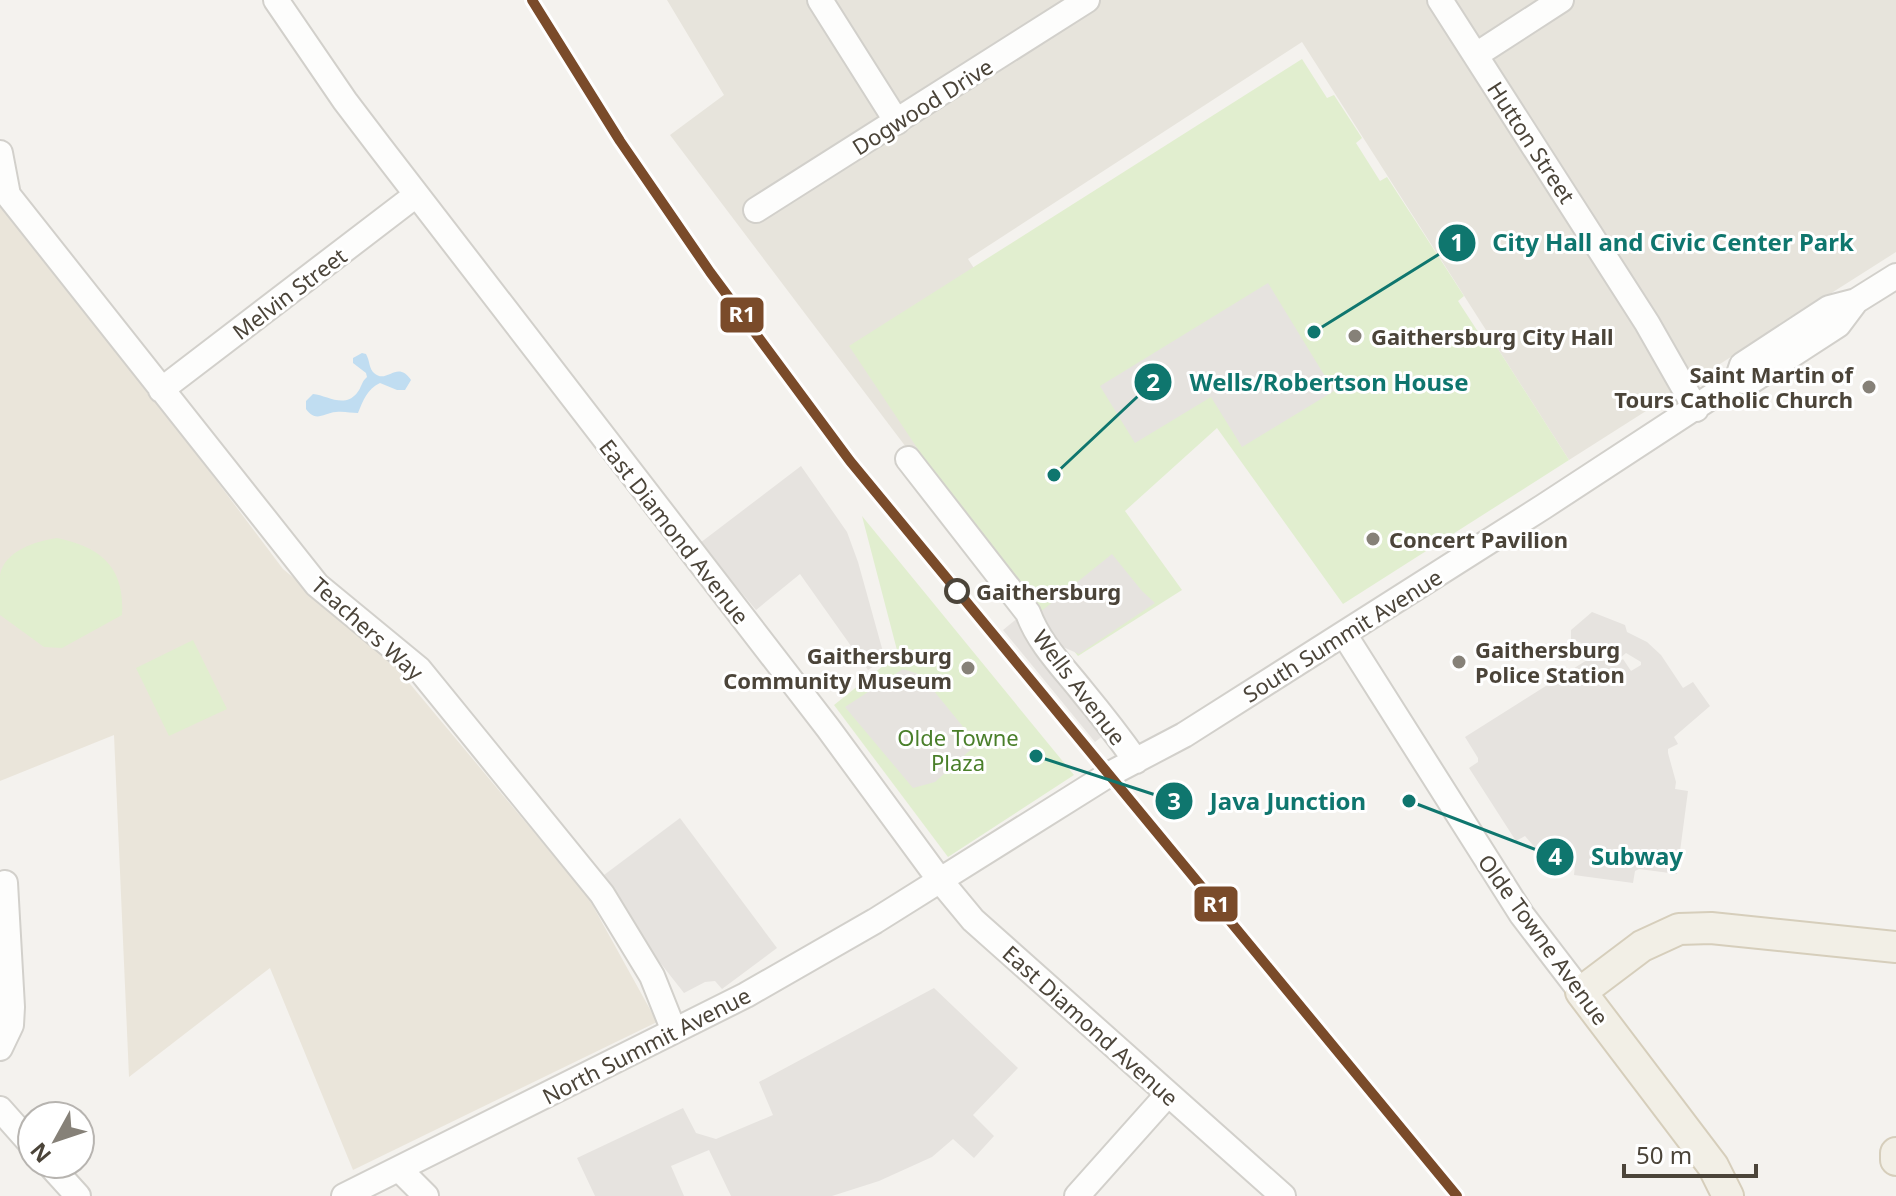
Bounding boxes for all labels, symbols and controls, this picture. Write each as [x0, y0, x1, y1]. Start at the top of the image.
street label: Dogwood Drive [846, 51, 998, 161]
street label: Hutton Street [1481, 75, 1583, 209]
callout: City Hall and Civic Center Park [1437, 219, 1870, 267]
text: 1 [1450, 225, 1464, 258]
text: City Hall and Civic Center Park [1492, 225, 1854, 258]
street label: Melvin Street [226, 240, 352, 346]
line badge: R1 [719, 296, 765, 334]
text: R1 [728, 298, 756, 328]
place label: Gaithersburg City Hall [1371, 321, 1614, 351]
marker: Gaithersburg City Hall [1346, 327, 1364, 345]
callout: Wells/Robertson House [1133, 358, 1484, 406]
place label: Saint Martin of Tours Catholic Church [1614, 359, 1854, 414]
text: 2 [1146, 365, 1160, 398]
text: Wells/Robertson House [1190, 365, 1468, 398]
marker: Saint Martin of Tours Catholic Church [1860, 378, 1878, 396]
street label: East Diamond Avenue [593, 432, 757, 630]
place label: Concert Pavilion [1389, 524, 1568, 554]
marker: Concert Pavilion [1364, 530, 1382, 548]
street label: South Summit Avenue [1237, 561, 1447, 709]
street label: Teachers Way [306, 570, 431, 687]
place label: Gaithersburg [976, 576, 1121, 606]
marker: Gaithersburg [945, 579, 969, 603]
street label: Wells Avenue [1027, 623, 1133, 751]
place label: Gaithersburg Police Station [1475, 634, 1625, 689]
place label: Gaithersburg Community Museum [723, 640, 952, 695]
marker: Gaithersburg Police Station [1450, 653, 1468, 671]
marker: Gaithersburg Community Museum [959, 659, 977, 677]
park label: Olde Towne Plaza [897, 722, 1019, 777]
callout: Java Junction [1154, 777, 1382, 825]
text: 3 [1167, 784, 1181, 817]
text: Java Junction [1208, 784, 1366, 817]
callout: Subway [1535, 833, 1699, 881]
text: 4 [1548, 839, 1562, 872]
text: Subway [1591, 839, 1683, 872]
street label: Olde Towne Avenue [1472, 848, 1616, 1030]
line badge: R1 [1193, 885, 1239, 923]
text: R1 [1202, 888, 1230, 918]
street label: East Diamond Avenue [997, 938, 1185, 1112]
street label: North Summit Avenue [537, 979, 755, 1111]
north arrow [16, 1100, 96, 1180]
scale bar [1624, 1128, 1756, 1178]
text: N [23, 1137, 57, 1170]
text: 50 m [1636, 1138, 1692, 1171]

